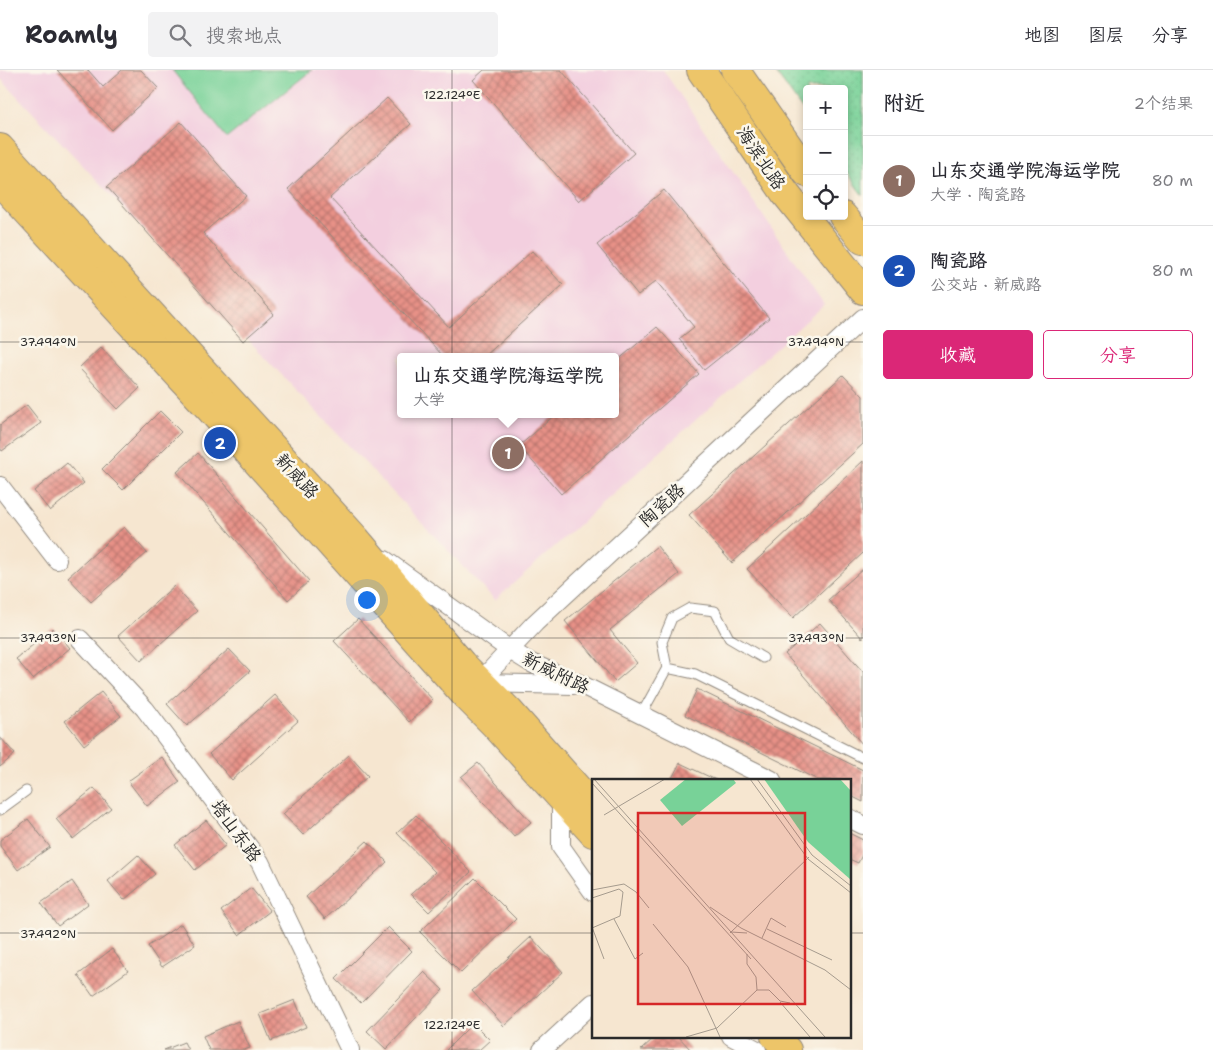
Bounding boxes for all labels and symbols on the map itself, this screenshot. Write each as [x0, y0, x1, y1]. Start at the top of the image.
text: 122.124°E [424, 87, 480, 103]
street label: 海滨北路 [731, 121, 791, 195]
text: 37.494°N [20, 334, 76, 350]
text: 37.494°N [788, 334, 844, 350]
pin: 2 [204, 424, 236, 462]
pin: 1 [492, 434, 524, 472]
street label: 新威路 [270, 448, 324, 504]
street label: 陶瓷路 [634, 478, 690, 532]
your location [354, 587, 380, 613]
text: 37.493°N [20, 630, 76, 646]
text: 37.493°N [788, 630, 844, 646]
street label: 新威附路 [518, 646, 594, 700]
inset map [592, 779, 850, 1038]
street label: 塔山东路 [205, 795, 267, 867]
text: 37.492°N [20, 926, 76, 942]
text: 122.124°E [424, 1017, 480, 1033]

